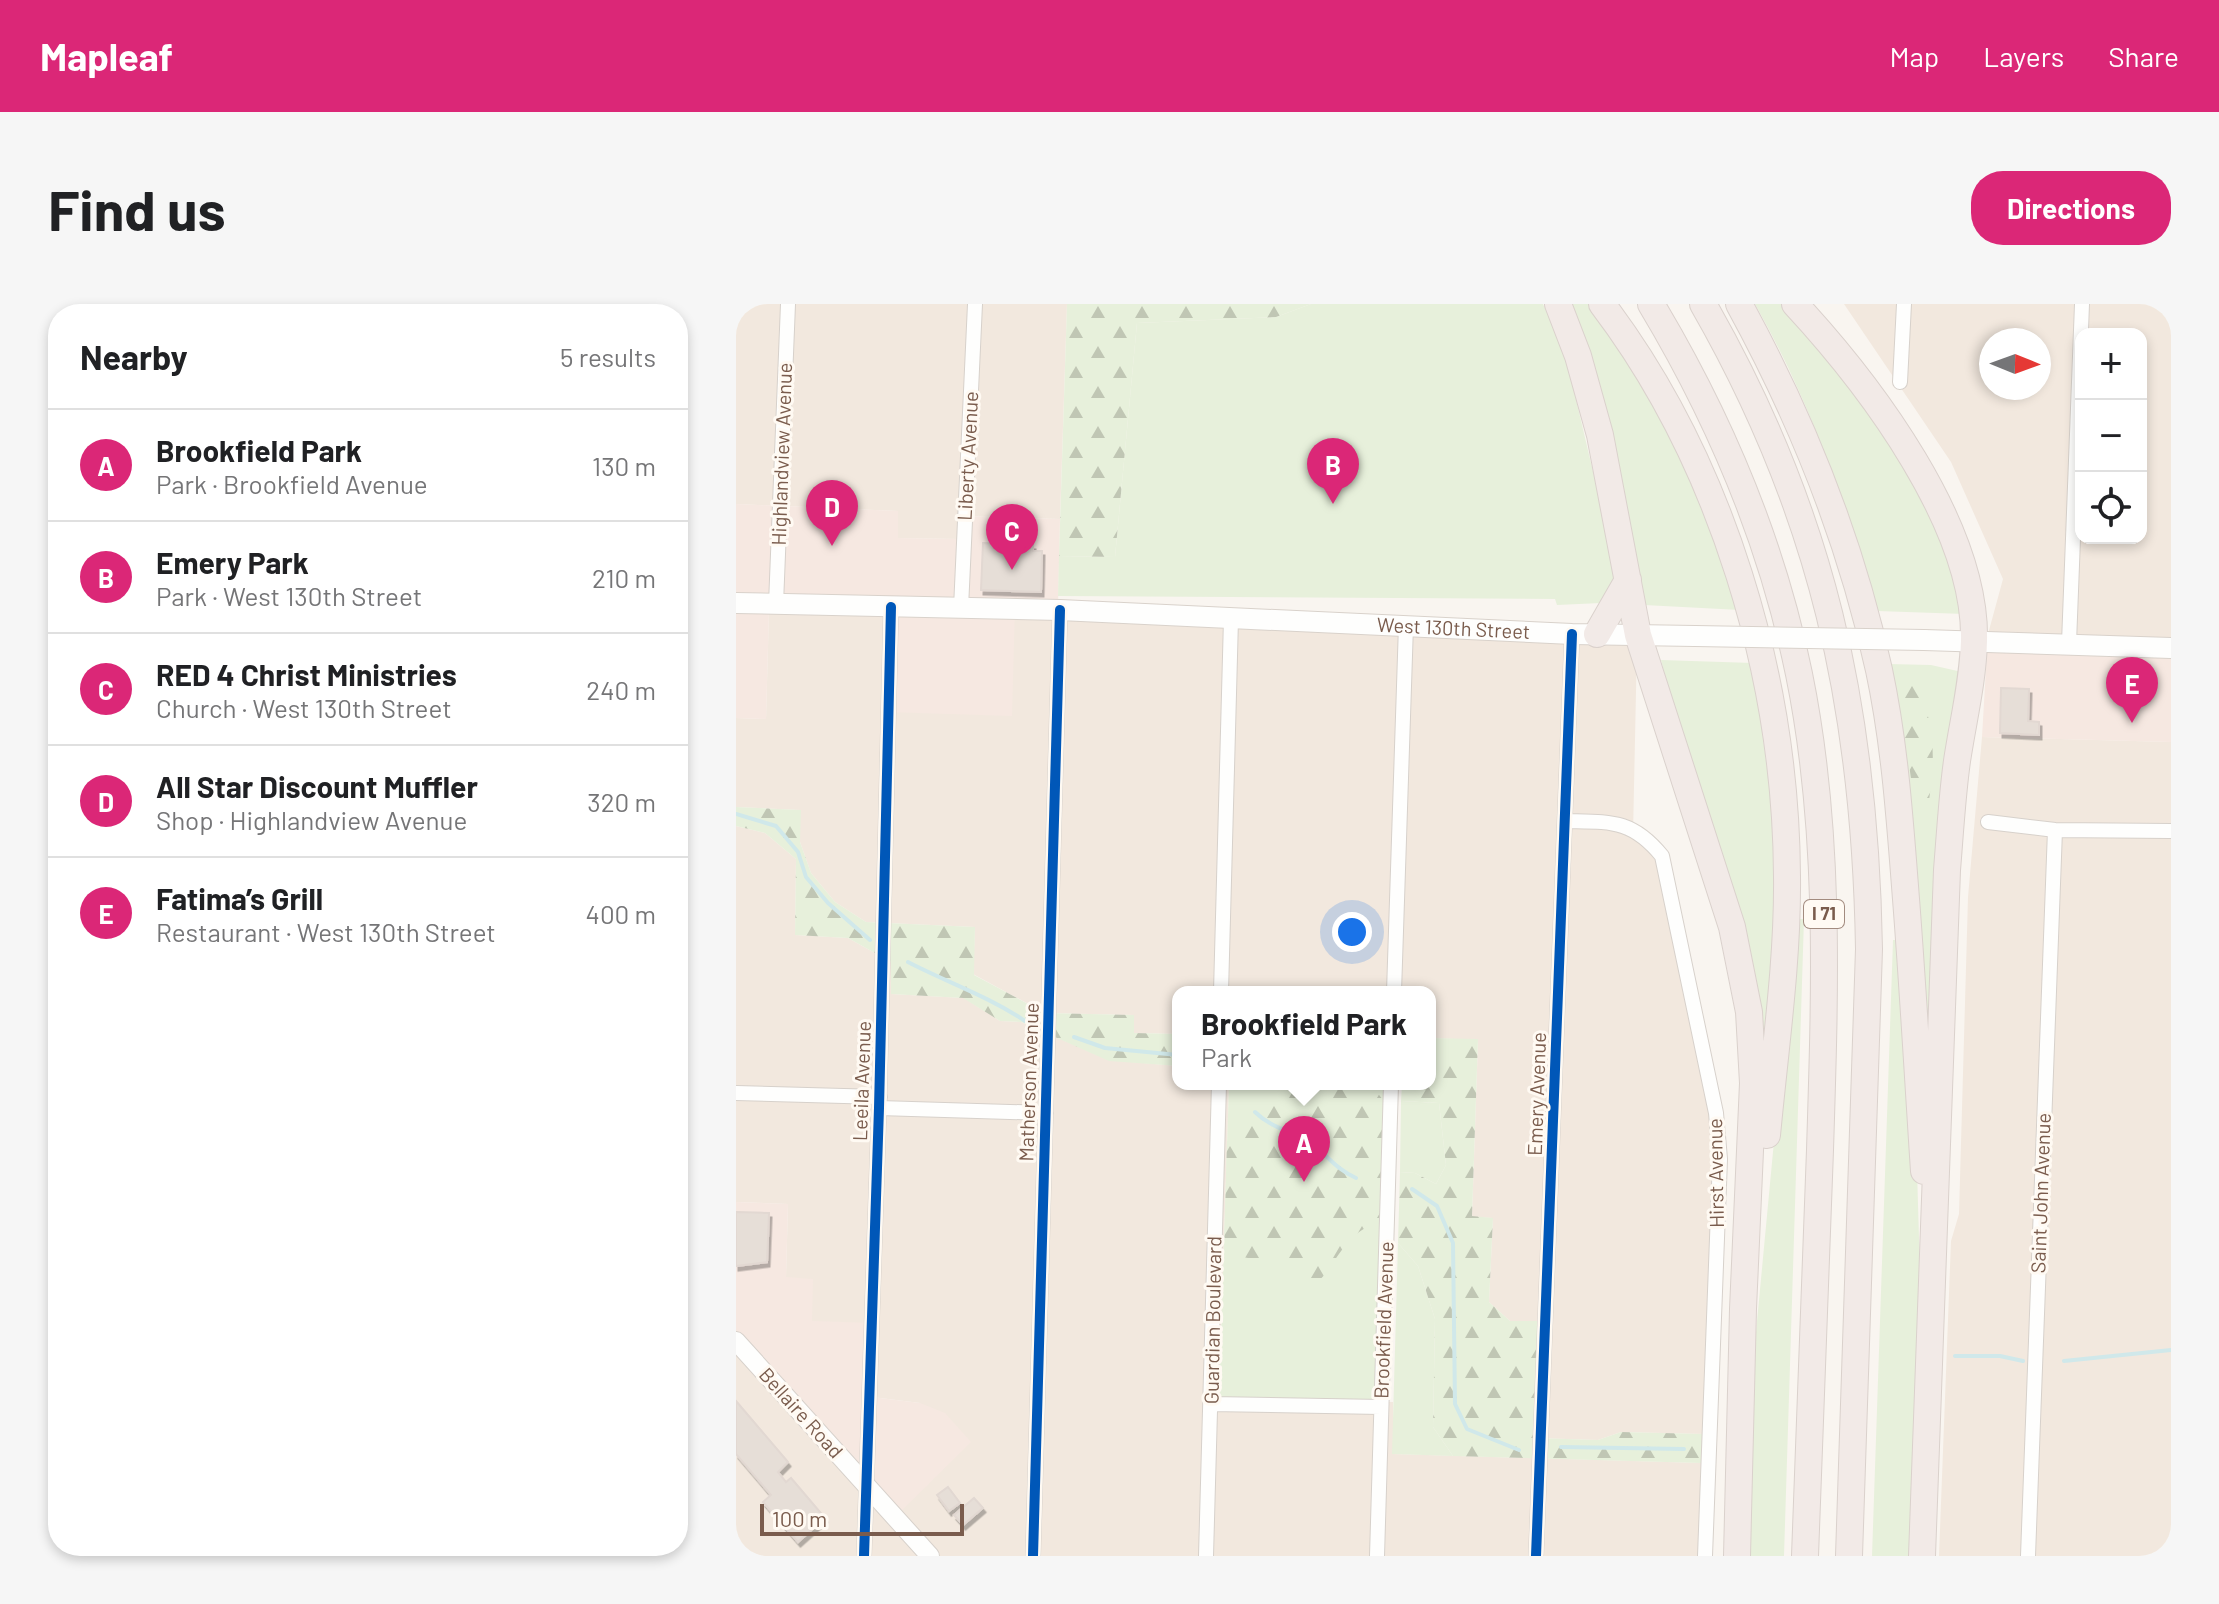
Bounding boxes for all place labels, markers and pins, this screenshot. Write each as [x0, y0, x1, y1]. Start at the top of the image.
pin: B [1307, 438, 1359, 504]
pin: D [806, 480, 858, 546]
pin: C [986, 504, 1038, 570]
pin: E [2106, 657, 2158, 723]
pin: A [1278, 1116, 1330, 1182]

